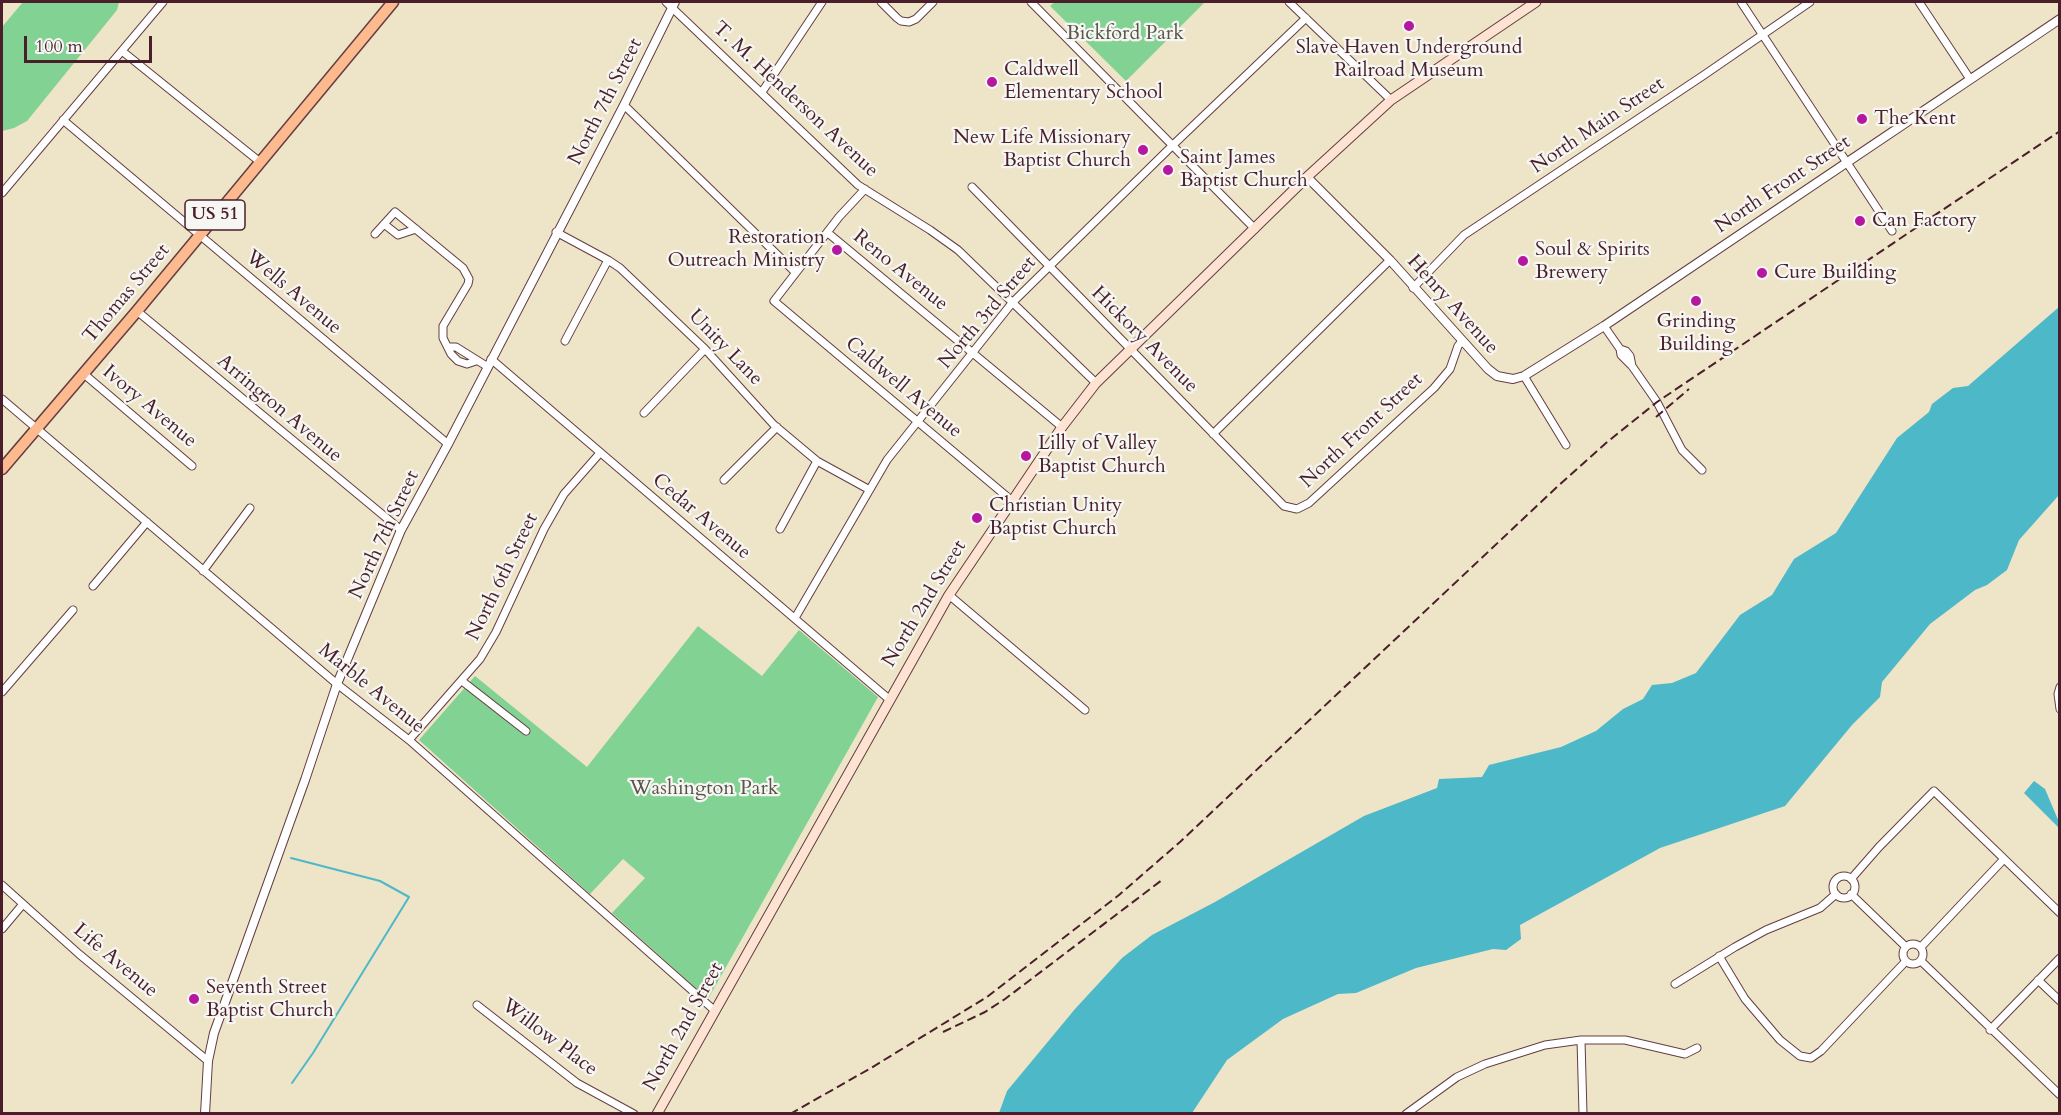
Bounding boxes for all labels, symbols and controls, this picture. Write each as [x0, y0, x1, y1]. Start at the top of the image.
street label: T. M. Henderson Avenue [707, 17, 883, 183]
marker: Slave Haven Underground Railroad Museum [1402, 19, 1416, 33]
park label: Bickford Park [1066, 22, 1184, 46]
scale bar [27, 24, 154, 62]
text: 100 m [35, 34, 83, 59]
street label: North 7th Street [564, 35, 648, 169]
place label: Slave Haven Underground Railroad Museum [1296, 36, 1522, 83]
place label: Caldwell Elementary School [1004, 58, 1163, 105]
street label: North Main Street [1527, 72, 1669, 180]
marker: Caldwell Elementary School [985, 75, 999, 89]
place label: The Kent [1874, 107, 1956, 131]
marker: The Kent [1855, 112, 1869, 126]
place label: New Life Missionary Baptist Church [953, 126, 1131, 173]
street label: North Front Street [1711, 131, 1855, 239]
marker: New Life Missionary Baptist Church [1136, 143, 1150, 157]
place label: Saint James Baptist Church [1180, 146, 1308, 193]
marker: Saint James Baptist Church [1161, 163, 1175, 177]
road number: US 51 [185, 200, 245, 230]
place label: Can Factory [1872, 209, 1977, 233]
marker: Can Factory [1853, 214, 1867, 228]
street label: Reno Avenue [848, 225, 952, 317]
place label: Restoration Outreach Ministry [668, 226, 825, 273]
place label: Soul & Spirits Brewery [1535, 238, 1650, 285]
street label: Thomas Street [79, 239, 175, 349]
marker: Restoration Outreach Ministry [830, 243, 844, 257]
street label: Wells Avenue [240, 246, 346, 340]
street label: Henry Avenue [1401, 250, 1503, 360]
street label: North 3rd Street [934, 252, 1042, 374]
marker: Soul & Spirits Brewery [1516, 254, 1530, 268]
place label: Cure Building [1774, 261, 1896, 285]
marker: Cure Building [1755, 266, 1769, 280]
street label: Hickory Avenue [1086, 282, 1202, 398]
marker: Grinding Building [1689, 294, 1703, 308]
street label: Unity Lane [683, 305, 767, 391]
place label: Grinding Building [1657, 310, 1735, 357]
street label: Caldwell Avenue [840, 332, 966, 444]
street label: Arrington Avenue [212, 350, 346, 468]
street label: Ivory Avenue [97, 361, 201, 453]
street label: North Front Street [1296, 368, 1428, 494]
place label: Lilly of Valley Baptist Church [1038, 432, 1166, 479]
marker: Lilly of Valley Baptist Church [1019, 449, 1033, 463]
street label: North 7th Street [345, 467, 425, 603]
street label: Cedar Avenue [647, 469, 755, 565]
place label: Christian Unity Baptist Church [989, 494, 1122, 541]
street label: North 6th Street [462, 509, 544, 645]
marker: Christian Unity Baptist Church [970, 511, 984, 525]
street label: North 2nd Street [878, 536, 972, 672]
street label: Marble Avenue [313, 639, 429, 739]
park label: Washington Park [630, 777, 778, 801]
street label: Life Avenue [68, 919, 162, 1003]
street label: North 2nd Street [639, 958, 729, 1096]
place label: Seventh Street Baptist Church [206, 976, 334, 1023]
marker: Seventh Street Baptist Church [187, 992, 201, 1006]
street label: Willow Place [496, 994, 602, 1082]

